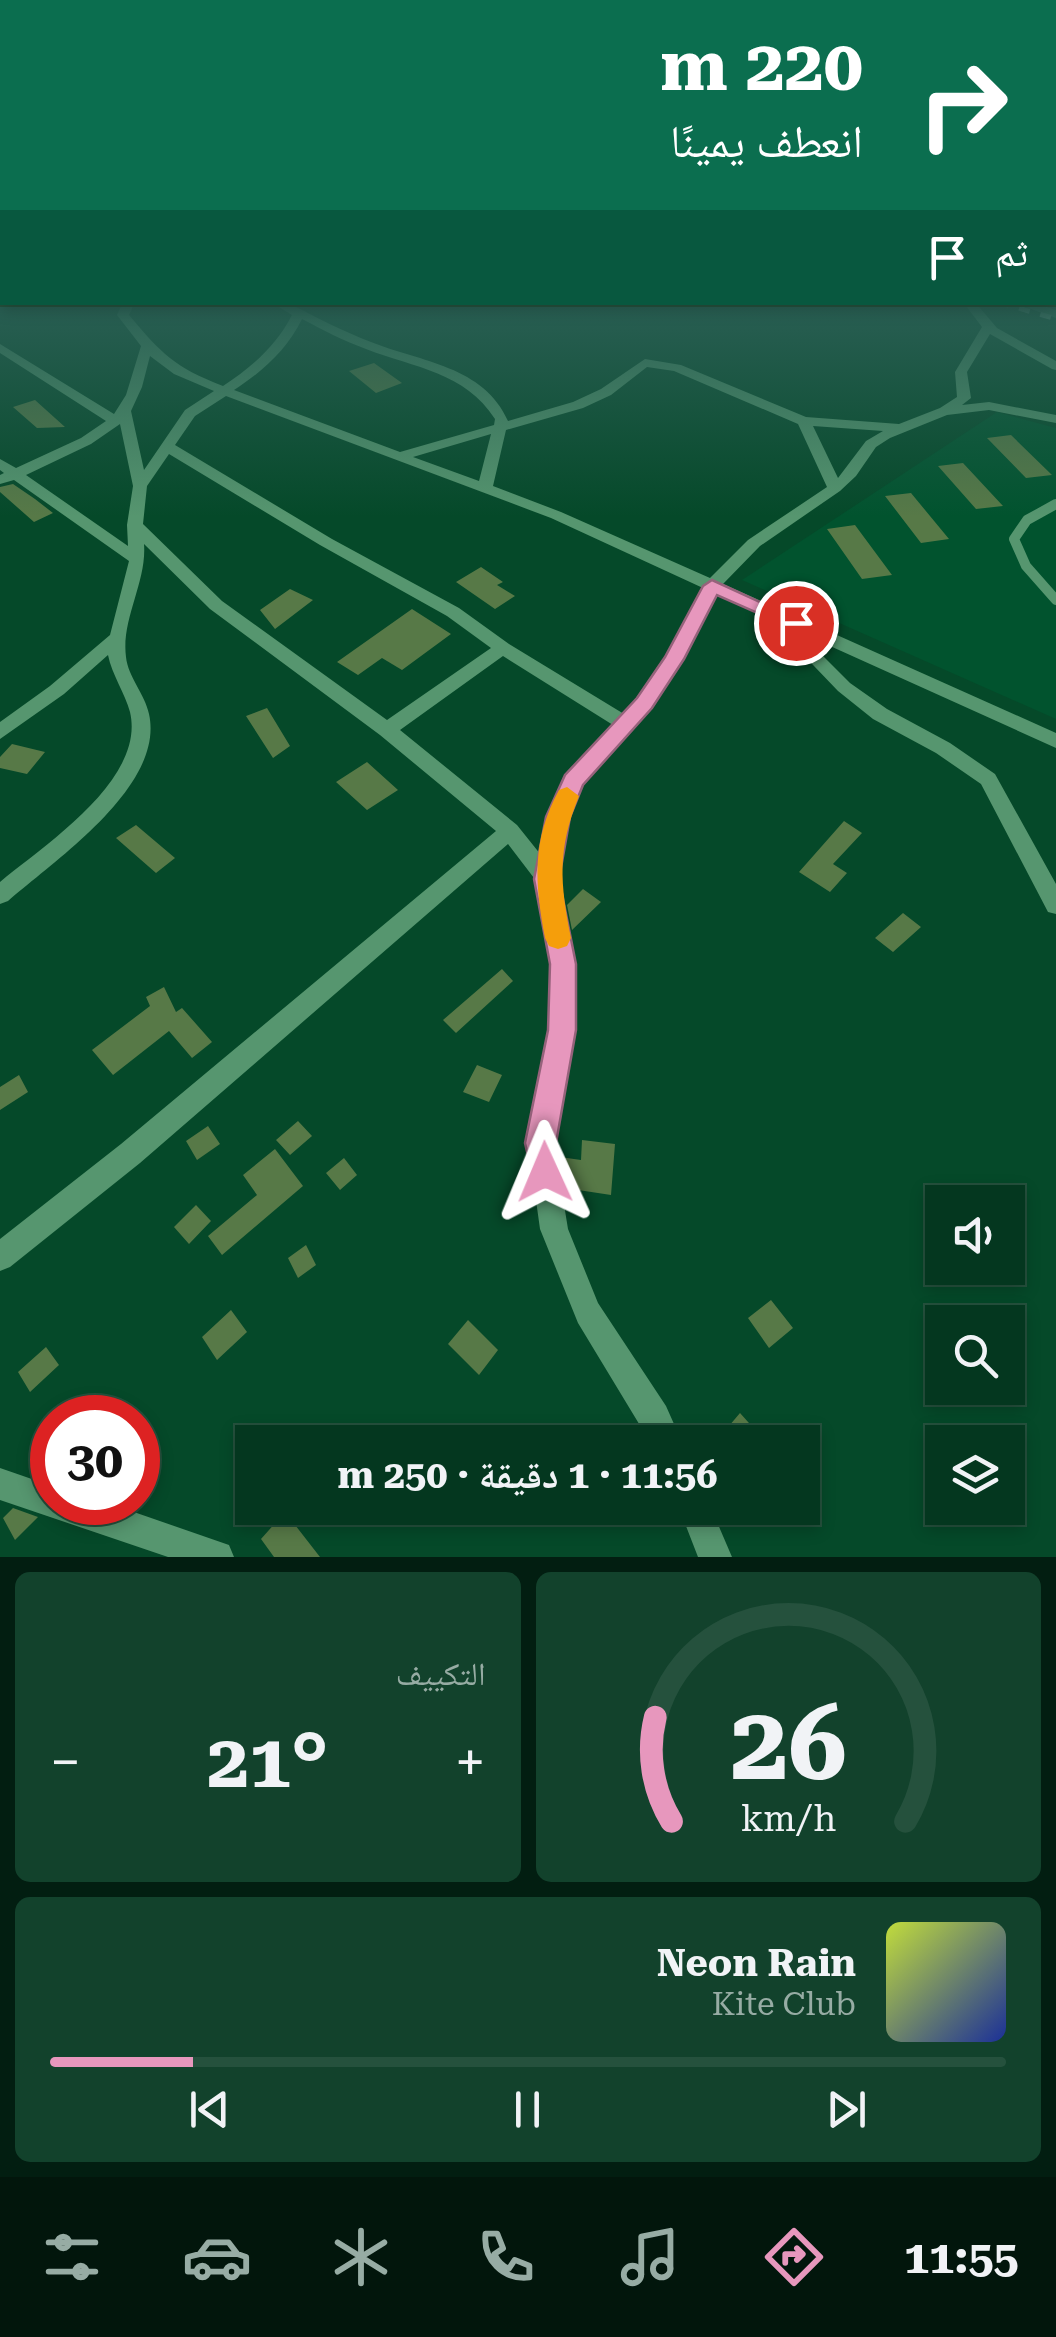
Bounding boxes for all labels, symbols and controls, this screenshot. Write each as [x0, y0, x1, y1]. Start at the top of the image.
text: 220 m [660, 25, 863, 107]
icon: right [898, 40, 1028, 170]
text: انعطف يمينًا [670, 115, 863, 168]
icon: arrive [920, 230, 975, 285]
text: ثم [995, 231, 1028, 275]
pin [754, 581, 839, 666]
icon: arrive [769, 596, 824, 651]
position arrow [493, 1120, 597, 1224]
map controls [925, 1185, 1025, 1525]
button: sound [925, 1185, 1025, 1285]
button: search [925, 1305, 1025, 1405]
speed limit sign: 30 [30, 1395, 160, 1525]
button: layers [925, 1425, 1025, 1525]
text: 11:56 · 1 دقيقة · 250 m [338, 1453, 718, 1497]
text: التكييف [396, 1655, 486, 1693]
text: 26 [730, 1683, 846, 1804]
text: 21° [207, 1717, 328, 1805]
text: − [50, 1730, 81, 1794]
text: + [455, 1730, 485, 1794]
text: km/h [740, 1798, 836, 1840]
text: Neon Rain [657, 1941, 856, 1985]
text: Kite Club [712, 1985, 856, 2023]
icon: previous [182, 2082, 237, 2137]
icon: pause [500, 2082, 555, 2137]
icon: next [819, 2082, 874, 2137]
icon: filters [37, 2222, 107, 2292]
icon: car [182, 2222, 252, 2292]
icon: climate [326, 2222, 396, 2292]
icon: phone [471, 2222, 541, 2292]
icon: music [615, 2222, 685, 2292]
icon: directions [759, 2222, 829, 2292]
text: 11:55 [904, 2231, 1019, 2284]

